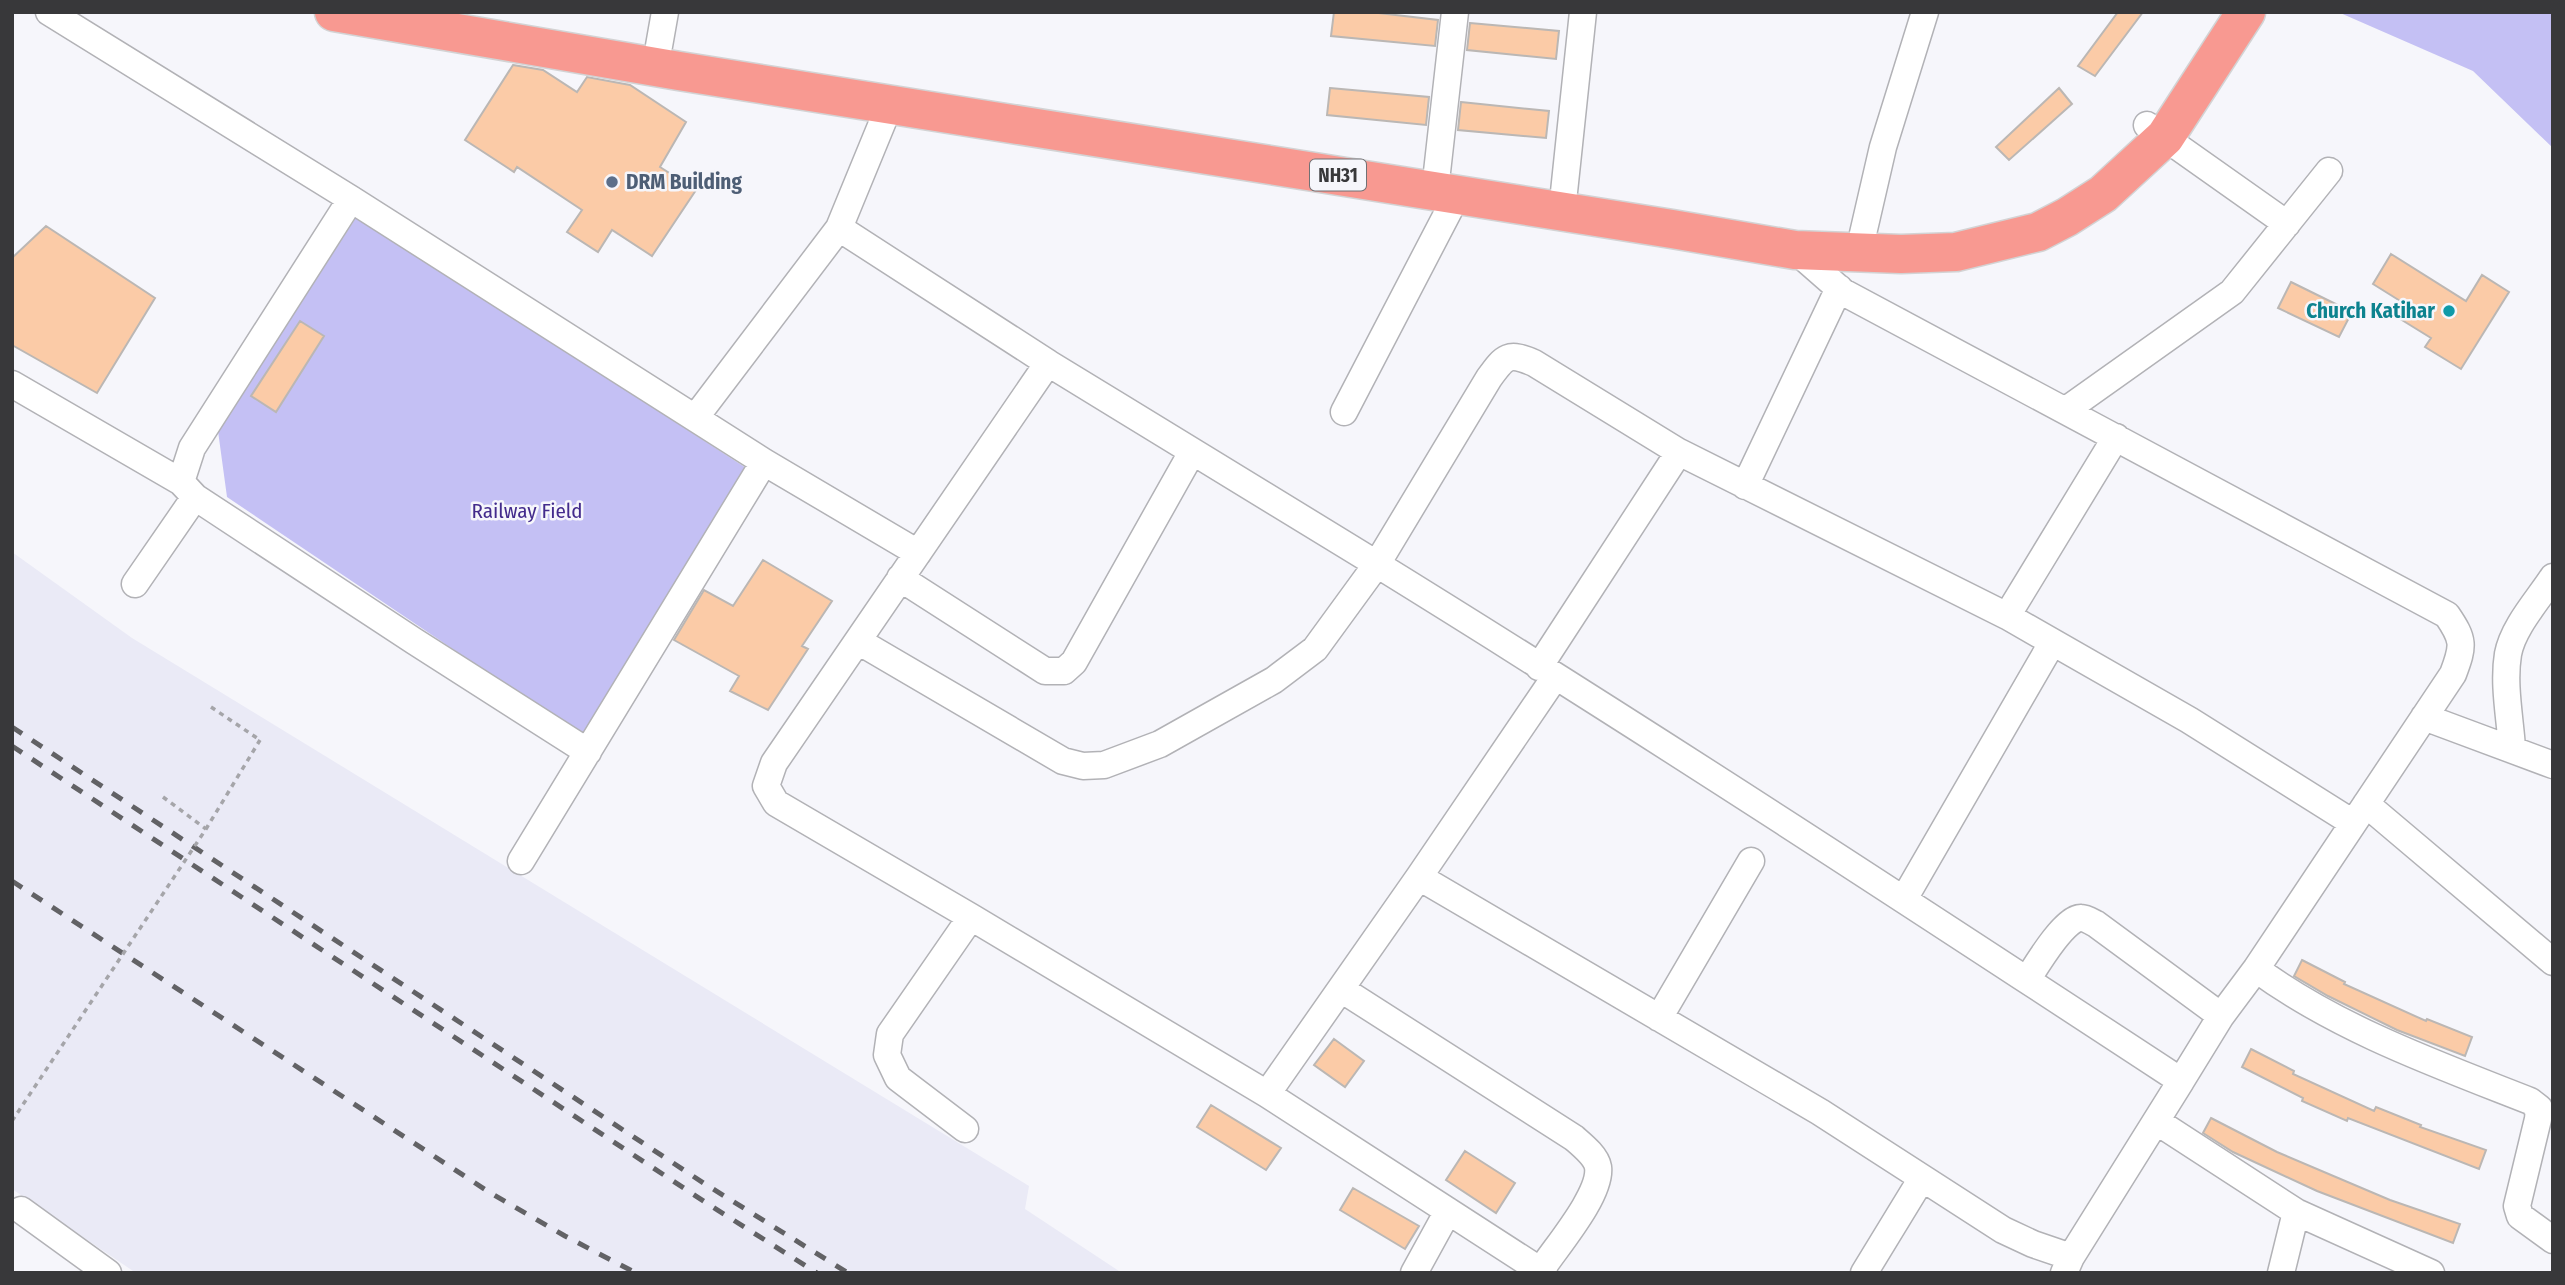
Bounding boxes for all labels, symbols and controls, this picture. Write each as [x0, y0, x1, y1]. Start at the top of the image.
road number: NH31 [1310, 160, 1366, 190]
place label: DRM Building [626, 169, 742, 195]
marker: DRM Building [604, 174, 620, 190]
place label: Church Katihar [2306, 298, 2435, 324]
marker: Church Katihar [2441, 303, 2457, 319]
park label: Railway Field [471, 498, 583, 524]

